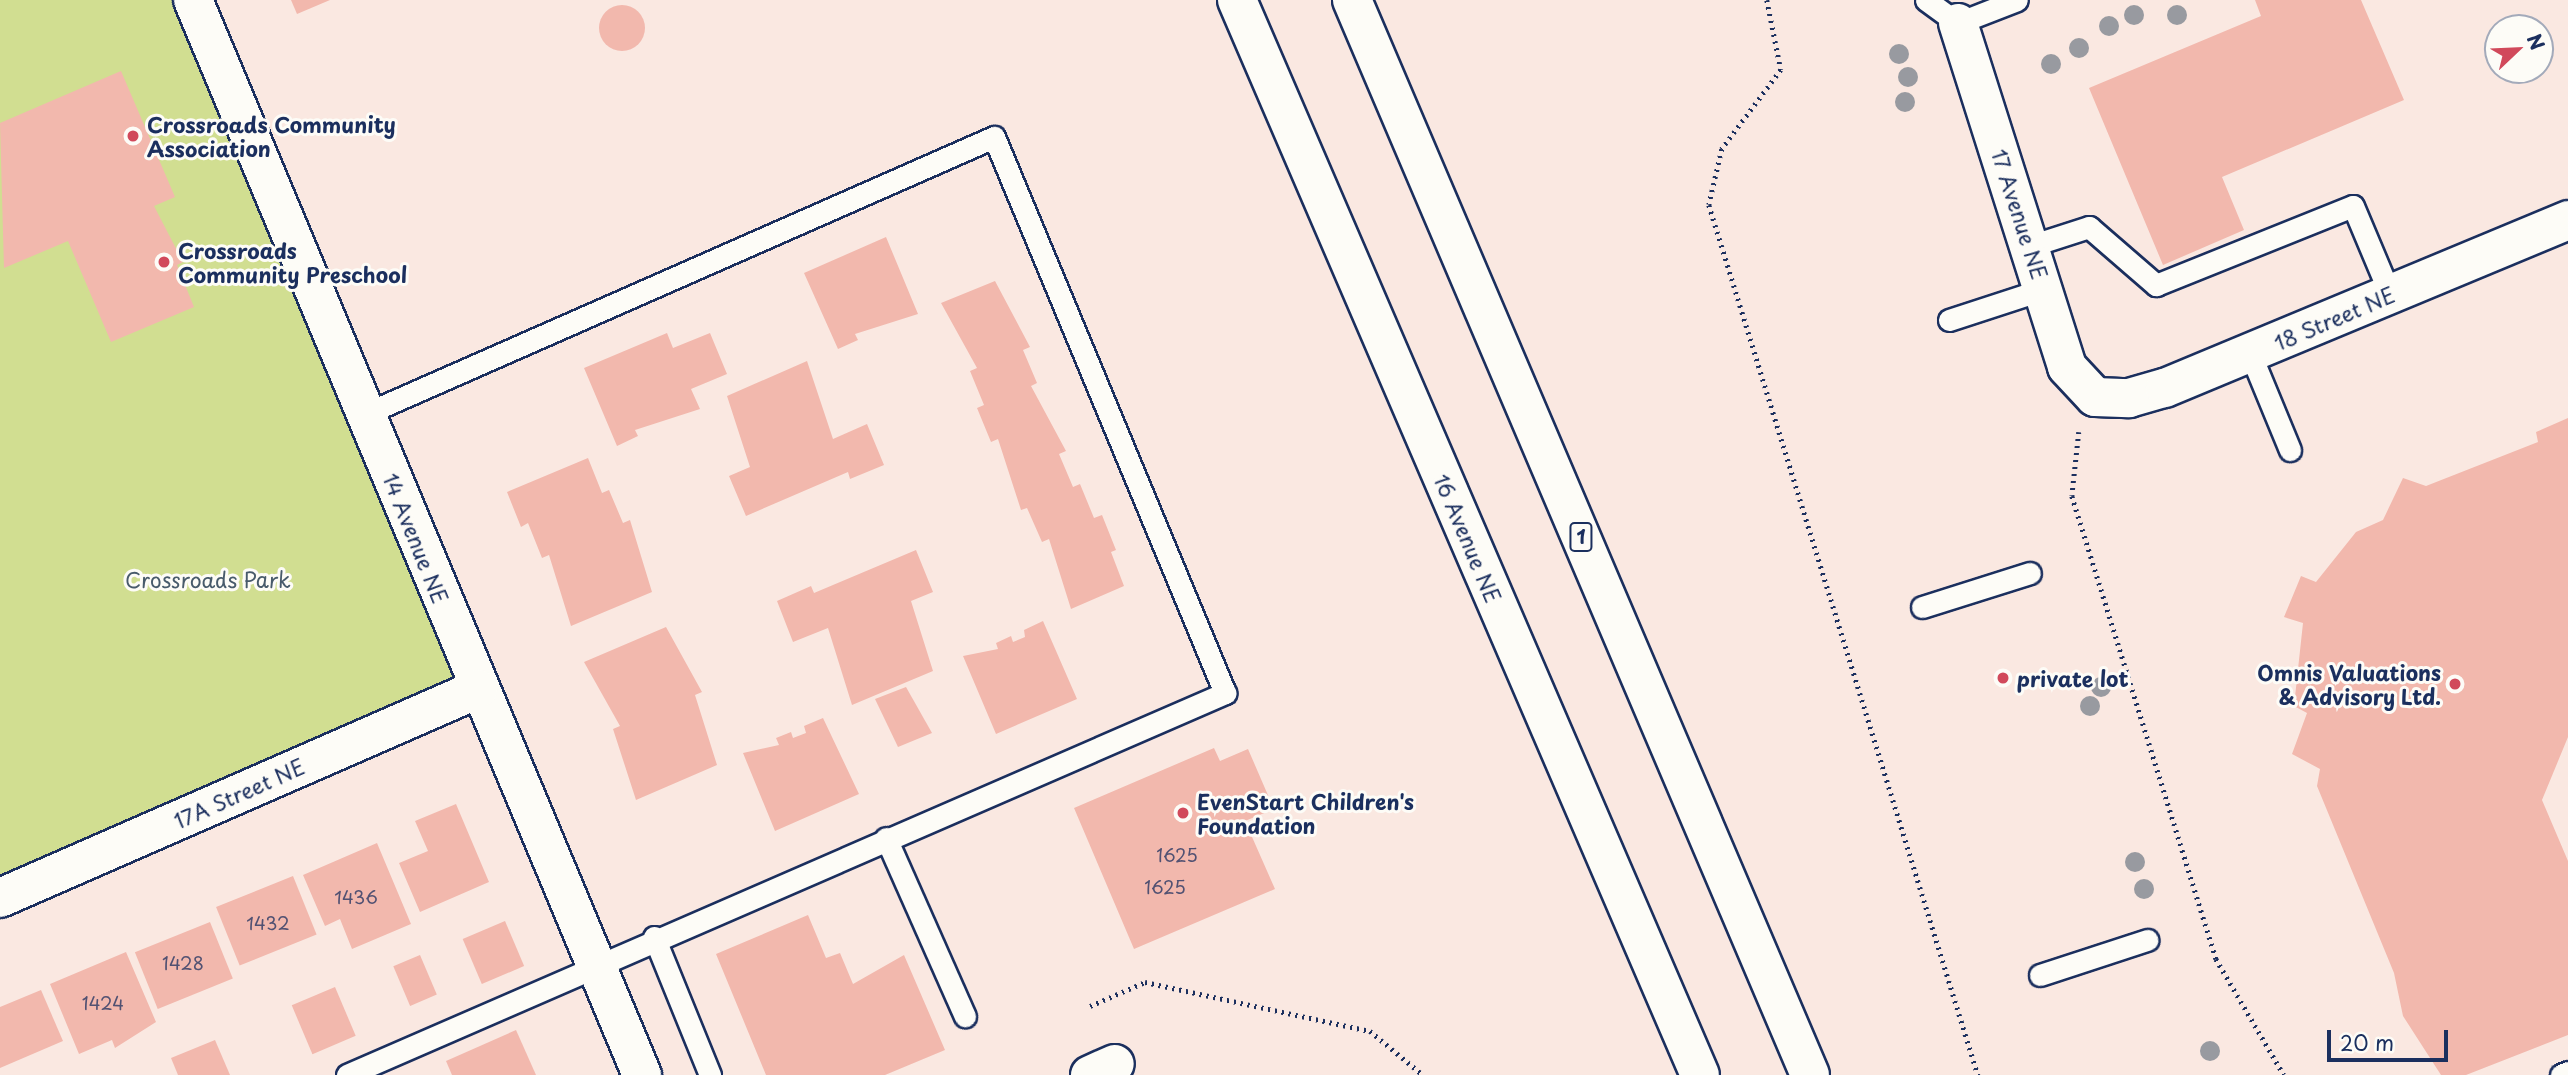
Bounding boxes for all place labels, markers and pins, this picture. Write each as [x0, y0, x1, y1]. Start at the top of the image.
place label: Crossroads Community Association [147, 111, 395, 161]
marker: Crossroads Community Association [125, 128, 141, 144]
place label: Crossroads Community Preschool [178, 237, 409, 287]
marker: Crossroads Community Preschool [156, 254, 172, 270]
place label: Omnis Valuations & Advisory Ltd. [2257, 659, 2441, 709]
place label: private lot [2017, 665, 2129, 691]
marker: private lot [1995, 670, 2011, 686]
marker: Omnis Valuations & Advisory Ltd. [2447, 676, 2463, 692]
place label: EvenStart Children's Foundation [1197, 788, 1414, 838]
marker: EvenStart Children's Foundation [1175, 805, 1191, 821]

